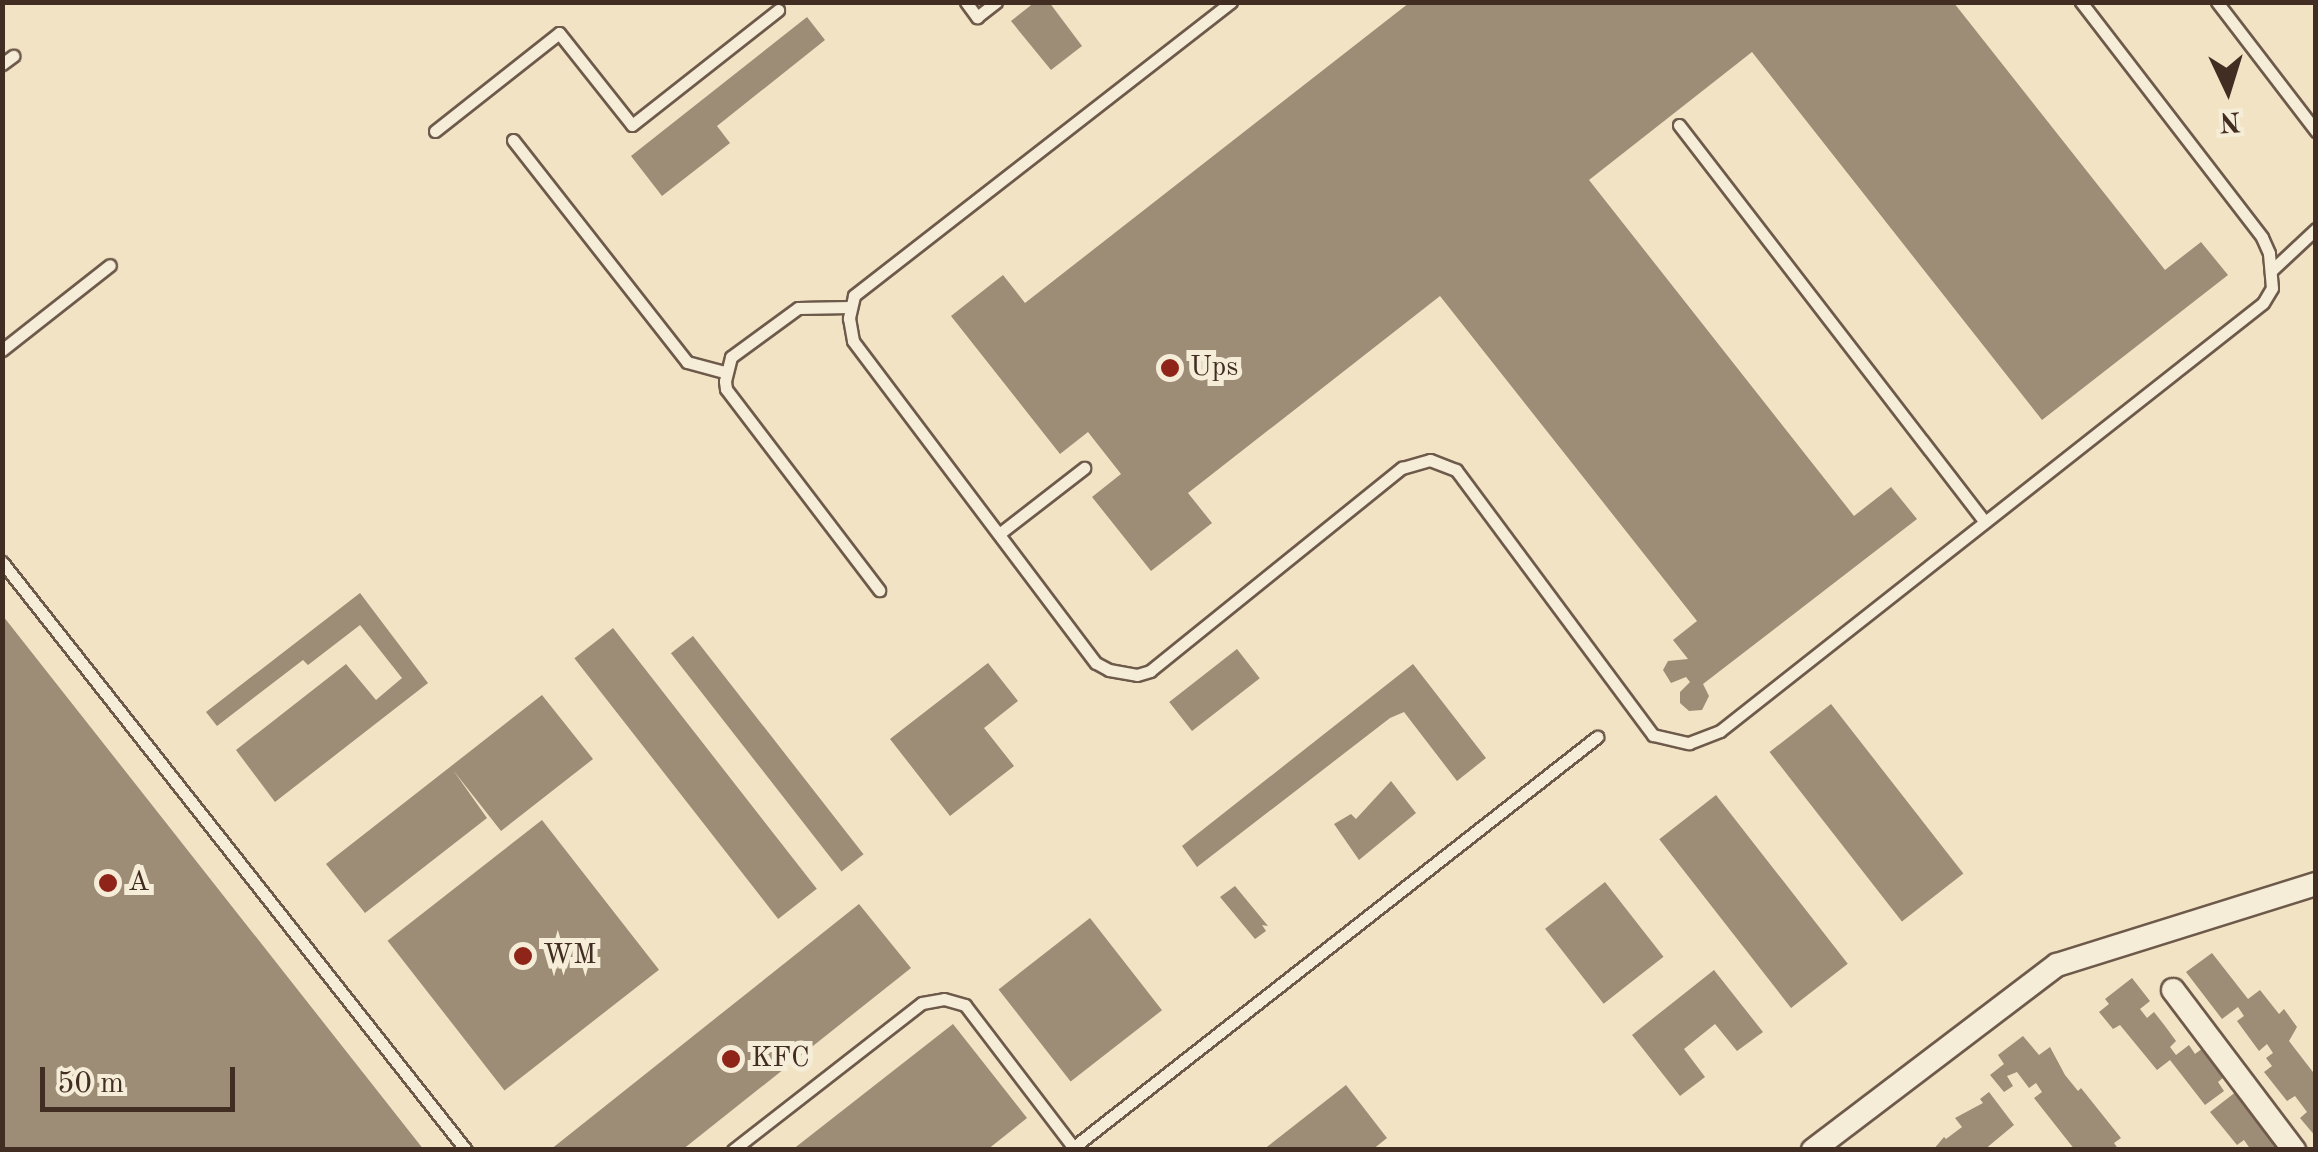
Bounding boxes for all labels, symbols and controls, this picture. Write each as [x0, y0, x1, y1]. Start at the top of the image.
north arrow [2178, 40, 2278, 140]
text: N [2218, 105, 2242, 135]
place label: Ups [1190, 351, 1238, 385]
marker: Ups [1159, 357, 1181, 379]
place label: A [128, 866, 149, 900]
marker: A [97, 872, 119, 894]
place label: WM [543, 939, 596, 973]
marker: WM [512, 945, 534, 967]
place label: KFC [751, 1042, 810, 1076]
scale bar [45, 1047, 240, 1109]
marker: KFC [720, 1048, 742, 1070]
text: 50 m [57, 1069, 124, 1099]

